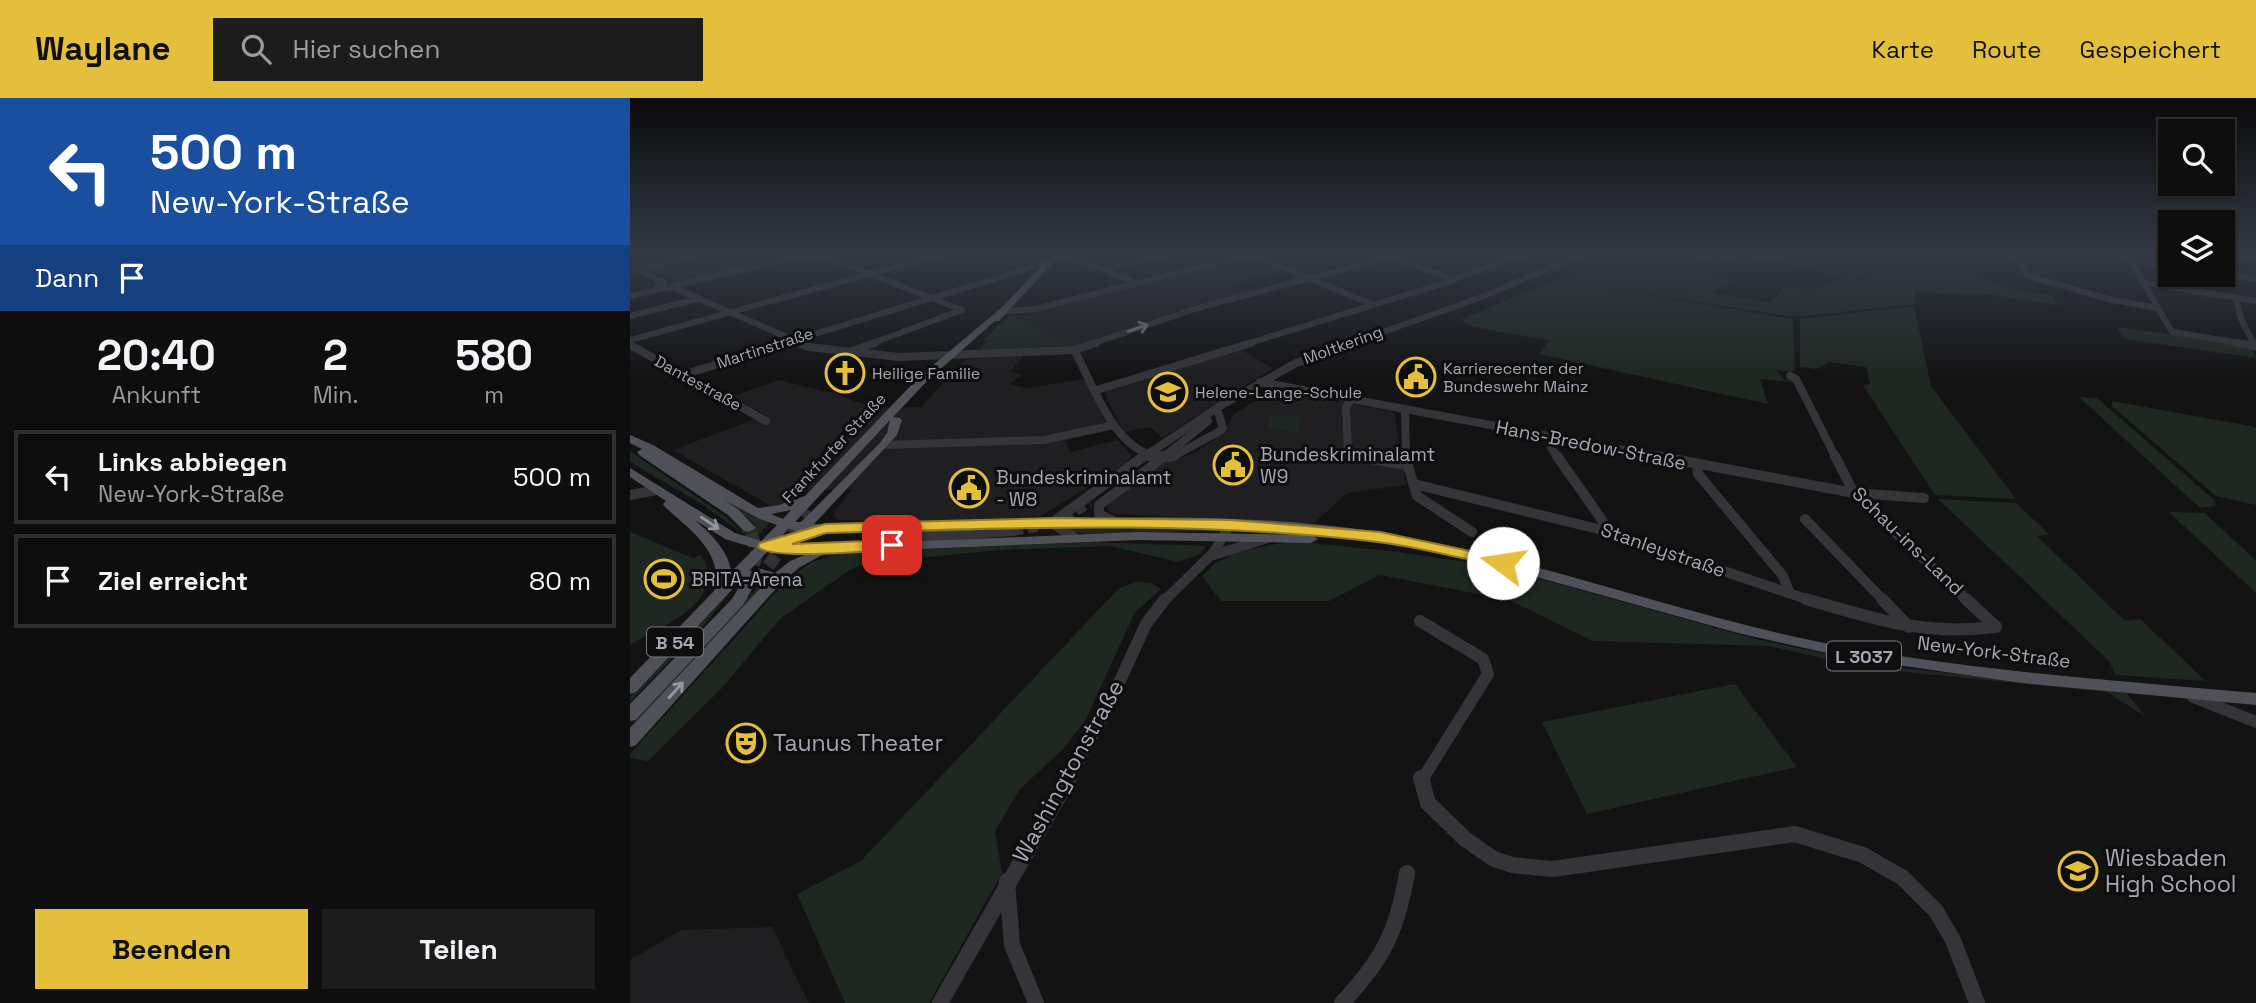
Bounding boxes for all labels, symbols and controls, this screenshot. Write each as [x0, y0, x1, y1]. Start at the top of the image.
search box [213, 18, 703, 81]
text: Waylane [35, 28, 171, 70]
icon: search [237, 30, 275, 68]
text: Hier suchen [293, 32, 440, 66]
text: Karte [1872, 34, 1934, 65]
text: Route [1972, 34, 2041, 65]
text: Gespeichert [2079, 34, 2221, 65]
map controls [2158, 119, 2235, 287]
button: search [2158, 119, 2235, 196]
text: 500 m [150, 121, 297, 183]
icon: left [35, 126, 126, 217]
text: New-York-Straße [150, 182, 410, 222]
button: layers [2158, 210, 2235, 287]
icon: arrive [113, 259, 151, 297]
text: Dann [35, 261, 99, 295]
one-way arrow [1127, 321, 1149, 333]
street label: Moltkering [1301, 321, 1385, 369]
street label: Martinstraße [714, 323, 816, 373]
text: 20:40 [97, 329, 216, 382]
text: 2 [323, 329, 348, 382]
text: 580 [455, 329, 533, 382]
street label: Dantestraße [651, 351, 745, 415]
church icon: Heilige Familie [824, 352, 866, 394]
public building icon: Karrierecenter der Bundeswehr Mainz [1395, 356, 1437, 398]
place label: Karrierecenter der Bundeswehr Mainz [1443, 358, 1588, 397]
place label: Heilige Familie [872, 363, 980, 384]
school or university icon: Helene-Lange-Schule [1147, 371, 1189, 413]
text: Ankunft [112, 380, 201, 410]
text: Min. [313, 380, 358, 410]
text: m [484, 380, 504, 410]
place label: Helene-Lange-Schule [1195, 382, 1362, 403]
street label: Frankfurter Straße [777, 388, 891, 508]
street label: Hans-Bredow-Straße [1494, 414, 1688, 476]
place label: Bundeskriminalamt W9 [1260, 442, 1435, 489]
public building icon: Bundeskriminalamt W9 [1212, 444, 1254, 486]
text: Links abbiegen [98, 445, 287, 479]
icon: left [39, 458, 77, 496]
text: 500 m [513, 460, 591, 494]
place label: Bundeskriminalamt - W8 [996, 465, 1171, 512]
public building icon: Bundeskriminalamt - W8 [948, 467, 990, 509]
text: New-York-Straße [98, 479, 285, 509]
street label: Schau-ins-Land [1847, 481, 1969, 601]
one-way arrow [700, 515, 719, 530]
pin [862, 515, 922, 575]
street label: Stanleystraße [1598, 517, 1728, 583]
icon: arrive [873, 526, 911, 564]
position arrow [1466, 526, 1540, 600]
sports icon: BRITA-Arena [643, 558, 685, 600]
icon: arrive [39, 562, 77, 600]
text: Ziel erreicht [98, 564, 248, 598]
text: 80 m [529, 564, 591, 598]
place label: BRITA-Arena [691, 567, 803, 592]
road number: B 54 [647, 628, 703, 656]
street label: New-York-Straße [1916, 630, 2072, 674]
road number: L 3037 [1827, 642, 1901, 670]
street label: Washingtonstraße [1005, 674, 1131, 868]
one-way arrow [668, 681, 684, 699]
theatre icon: Taunus Theater [725, 722, 767, 764]
place label: Taunus Theater [773, 728, 943, 758]
place label: Wiesbaden High School [2105, 843, 2237, 899]
school or university icon: Wiesbaden High School [2057, 850, 2099, 892]
button: Beenden [35, 909, 308, 989]
button: Teilen [322, 909, 595, 989]

